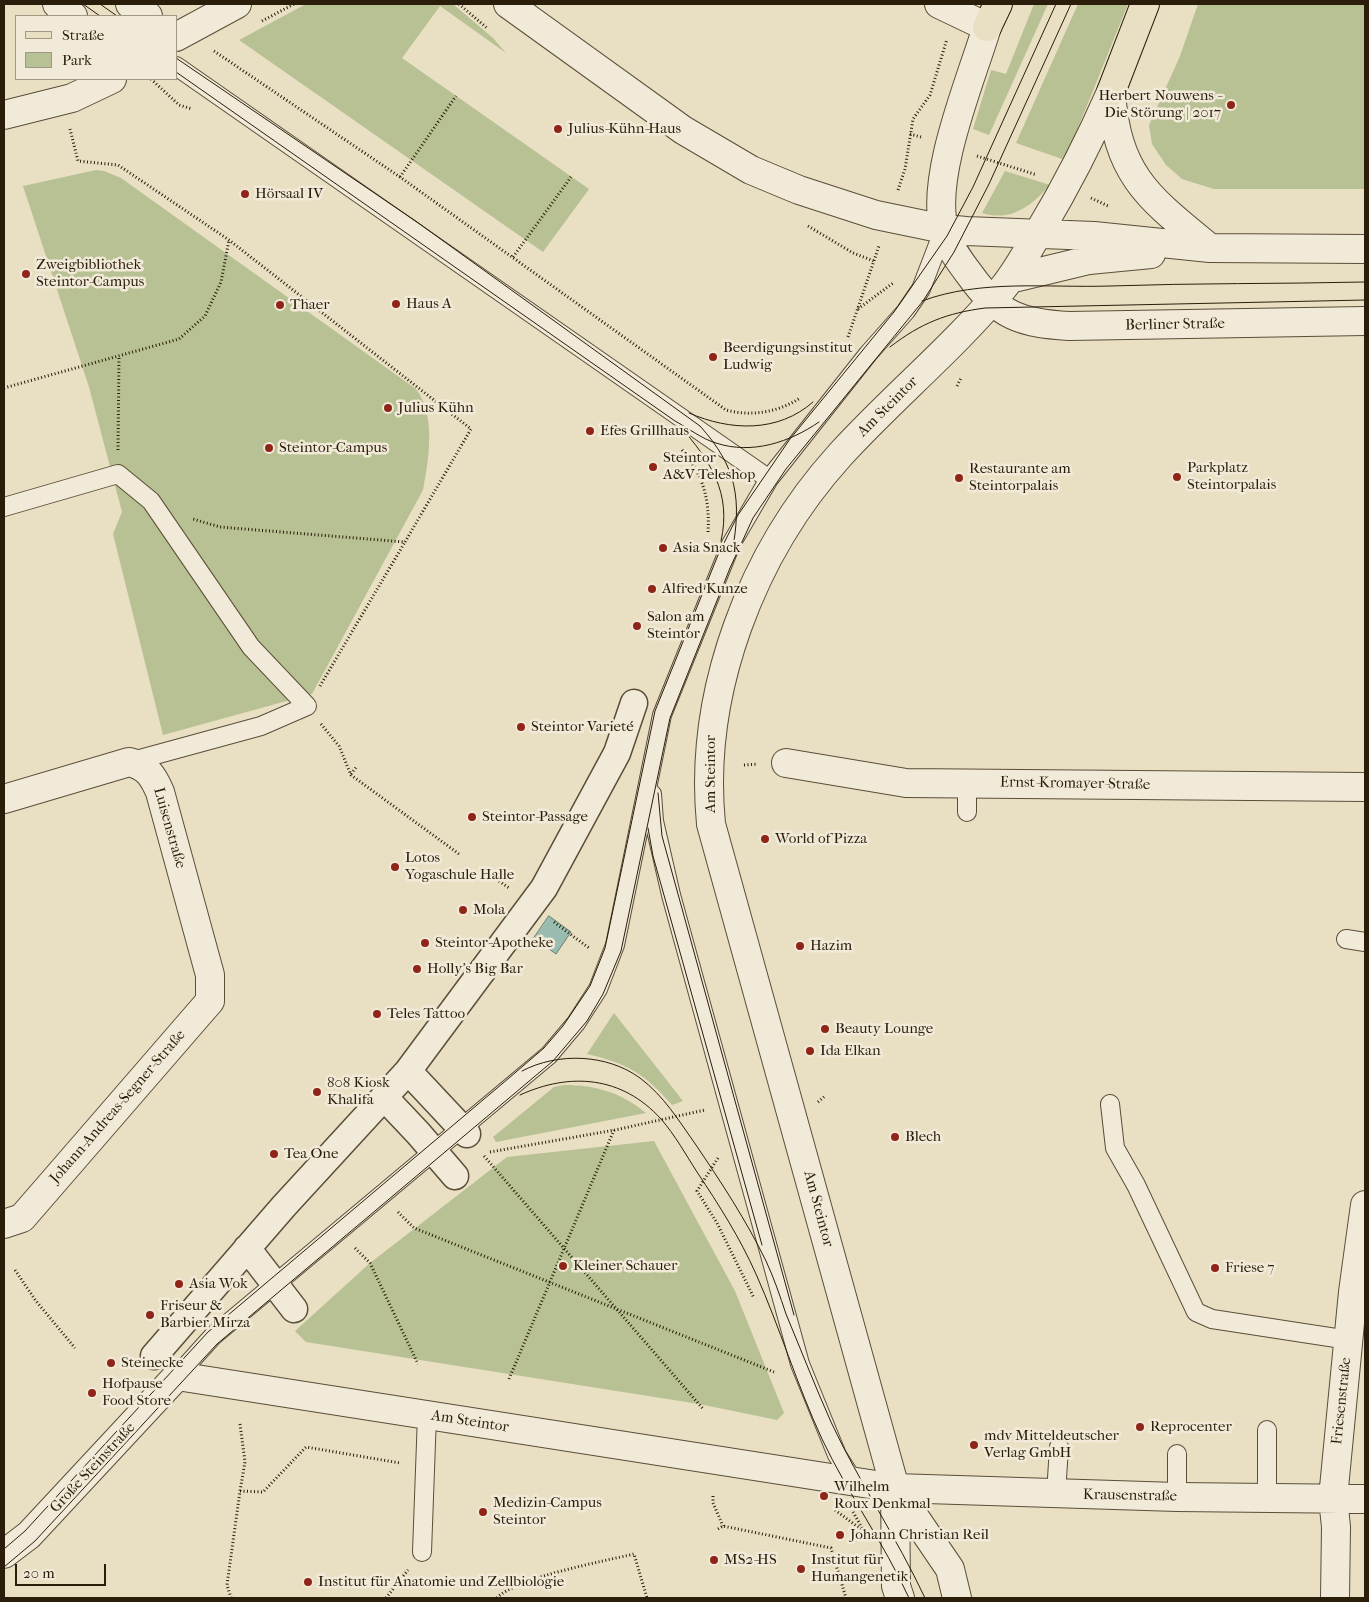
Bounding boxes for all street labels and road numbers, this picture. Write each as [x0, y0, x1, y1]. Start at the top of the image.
street label: Berliner Straße [1125, 315, 1225, 335]
street label: Am Steintor [854, 373, 922, 441]
street label: Am Steintor [702, 735, 720, 813]
street label: Ernst-Kromayer-Straße [1000, 774, 1150, 794]
street label: Luisenstraße [149, 785, 189, 871]
street label: Johann-Andreas-Segner-Straße [46, 1026, 190, 1188]
street label: Am Steintor [799, 1169, 837, 1249]
street label: Friesenstraße [1328, 1356, 1356, 1446]
street label: Am Steintor [430, 1407, 510, 1437]
street label: Große Steinstraße [47, 1419, 139, 1517]
street label: Krausenstraße [1083, 1486, 1177, 1506]

